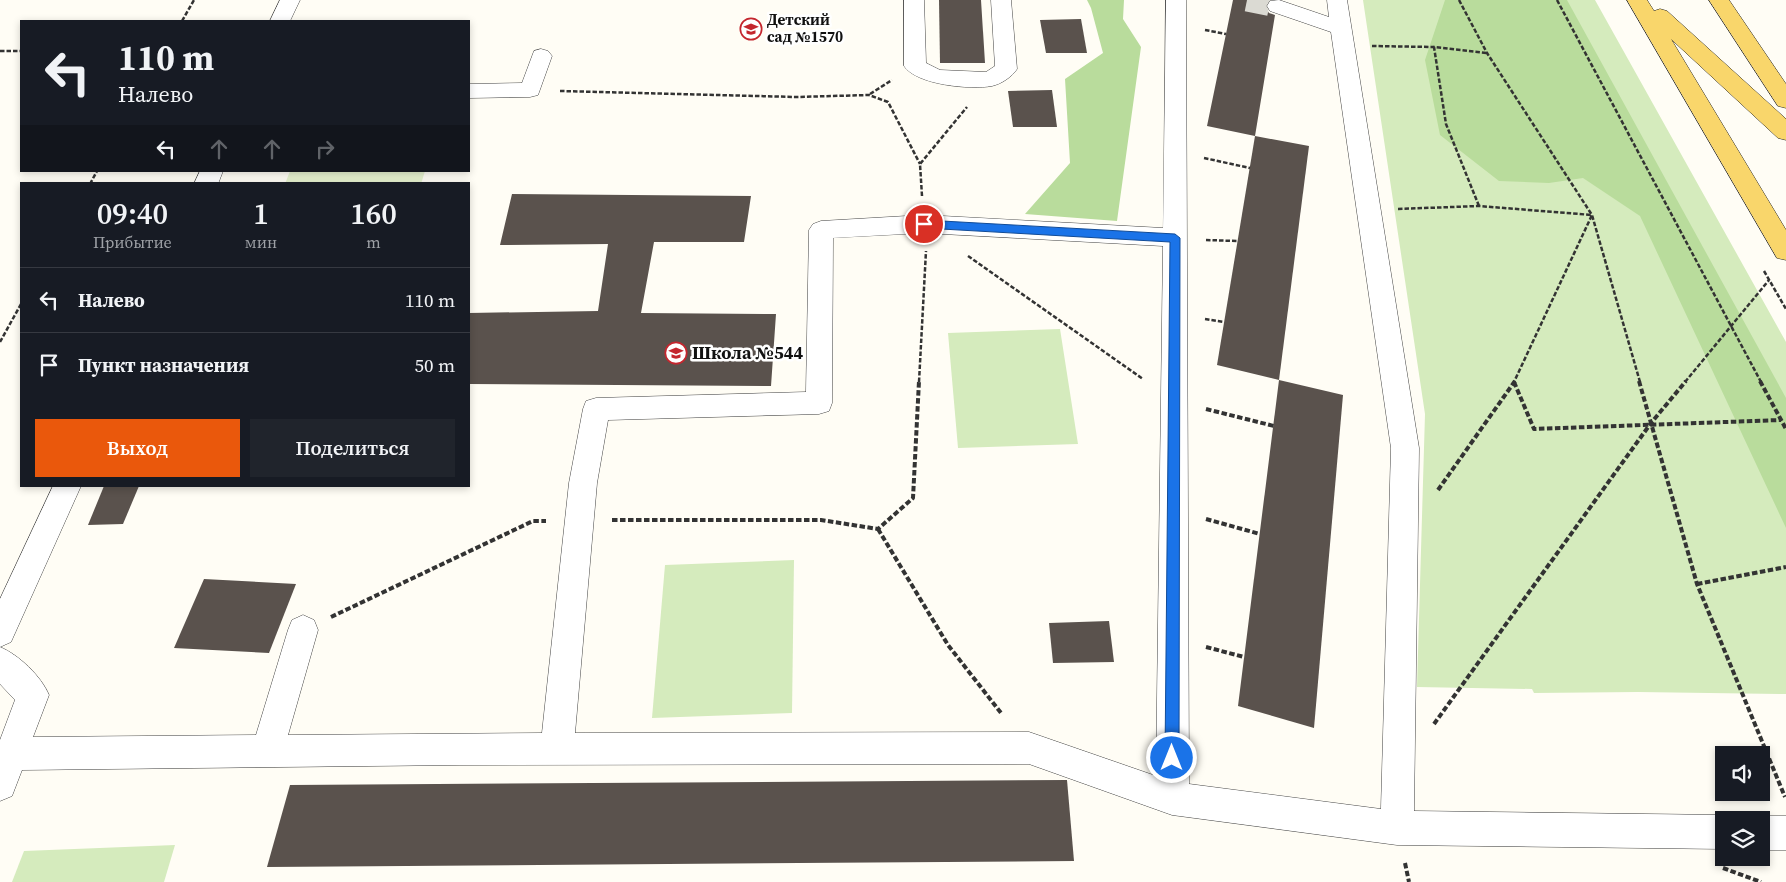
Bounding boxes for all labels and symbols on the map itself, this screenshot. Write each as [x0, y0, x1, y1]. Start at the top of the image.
place label: Детский сад №1570 [767, 9, 843, 47]
school or university icon: Детский сад №1570 [739, 17, 763, 41]
pin [903, 203, 945, 245]
place label: Школа №544 [692, 340, 803, 365]
school or university icon: Школа №544 [664, 341, 688, 365]
position arrow [1145, 731, 1197, 783]

